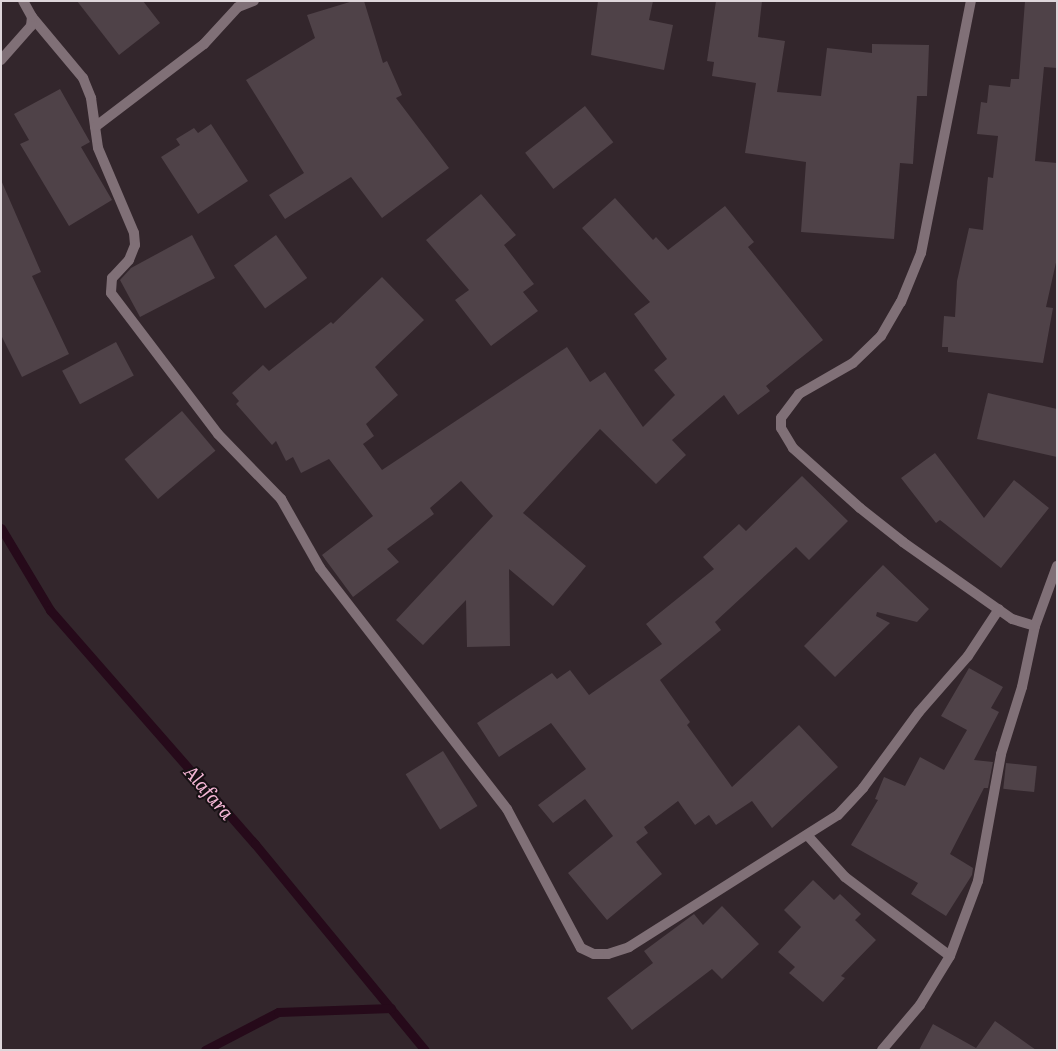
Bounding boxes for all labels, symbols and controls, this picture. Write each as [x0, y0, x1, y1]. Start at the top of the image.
water label: Alafara [179, 760, 239, 824]

